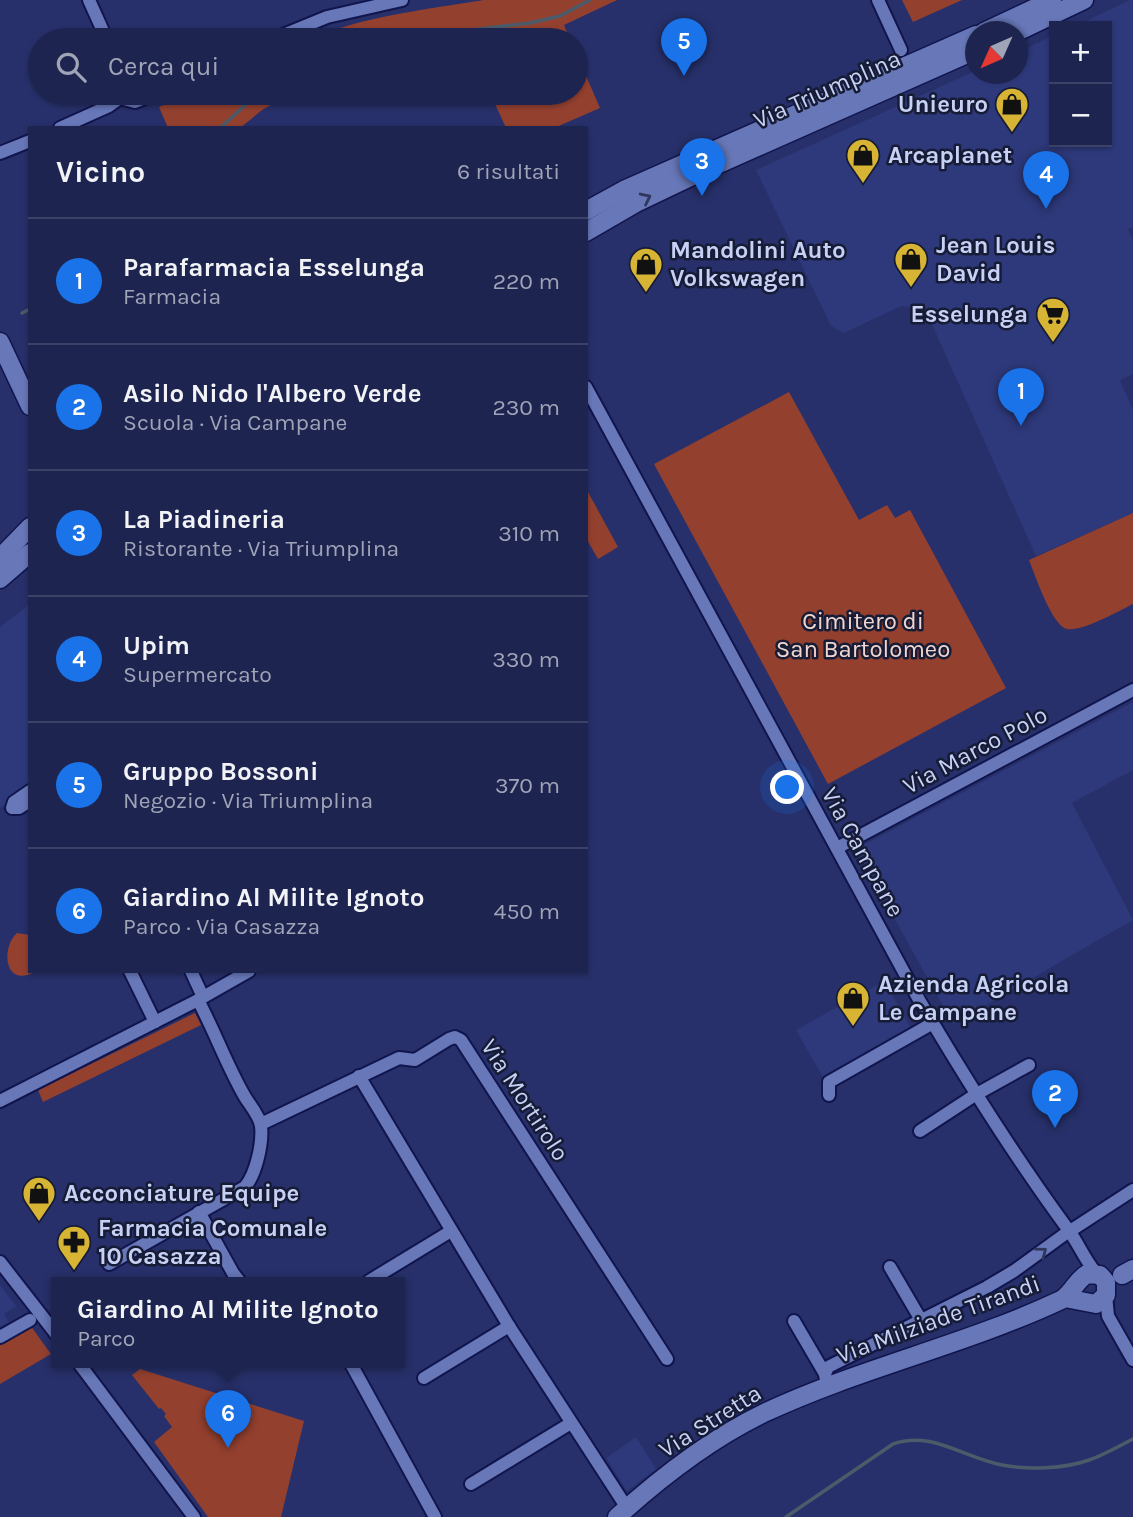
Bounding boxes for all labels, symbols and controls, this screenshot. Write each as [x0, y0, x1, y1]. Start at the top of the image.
pin: 5 [661, 18, 707, 76]
north arrow [965, 21, 1028, 84]
map controls [1049, 21, 1112, 147]
button: + [1049, 21, 1112, 84]
search box [28, 28, 588, 105]
street label: Via Triumplina [749, 44, 905, 134]
icon: search [52, 48, 90, 86]
text: Cerca qui [108, 51, 219, 82]
button: − [1049, 84, 1112, 147]
shop icon: Unieuro [993, 85, 1031, 134]
place label: Unieuro [898, 90, 988, 118]
shop icon: Arcaplanet [844, 136, 882, 185]
pin: 3 [679, 138, 725, 196]
place label: Arcaplanet [888, 141, 1012, 169]
pin: 4 [1023, 151, 1069, 209]
text: Vicino [56, 154, 145, 190]
text: 6 risultati [457, 158, 560, 185]
one-way arrow [639, 193, 651, 207]
place label: Jean Louis David [936, 231, 1055, 287]
place label: Mandolini Auto Volkswagen [670, 236, 846, 292]
shop icon: Jean Louis David [892, 240, 930, 289]
shop icon: Mandolini Auto Volkswagen [627, 245, 665, 294]
text: Parafarmacia Esselunga [123, 252, 425, 283]
text: 1 [75, 268, 83, 295]
text: 220 m [493, 268, 560, 295]
text: Farmacia [123, 283, 221, 310]
supermarket icon: Esselunga [1034, 295, 1072, 344]
place label: Esselunga [911, 300, 1028, 328]
pin: 1 [998, 368, 1044, 426]
text: Asilo Nido l'Albero Verde [123, 378, 422, 409]
text: 2 [72, 394, 86, 421]
text: 230 m [492, 394, 560, 421]
text: Scuola · Via Campane [123, 409, 347, 436]
text: La Piadineria [123, 504, 285, 535]
text: 3 [72, 520, 86, 547]
text: 310 m [498, 520, 560, 547]
text: Ristorante · Via Triumplina [123, 535, 399, 562]
park label: Cimitero di San Bartolomeo [776, 607, 950, 663]
text: Upim [123, 630, 190, 661]
text: 4 [72, 646, 86, 673]
text: 330 m [492, 646, 560, 673]
text: Supermercato [123, 661, 272, 688]
street label: Via Marco Polo [898, 700, 1052, 800]
text: Gruppo Bossoni [123, 756, 319, 787]
your location [770, 770, 804, 804]
text: 5 [72, 772, 86, 799]
text: 370 m [495, 772, 560, 799]
street label: Via Campane [816, 782, 910, 922]
text: Negozio · Via Triumplina [123, 787, 373, 814]
text: Giardino Al Milite Ignoto [123, 882, 425, 913]
text: 6 [72, 898, 86, 925]
text: 450 m [494, 898, 560, 925]
text: Parco · Via Casazza [123, 913, 320, 940]
place label: Azienda Agricola Le Campane [878, 970, 1069, 1026]
shop icon: Azienda Agricola Le Campane [834, 979, 872, 1028]
street label: Via Mortirolo [475, 1034, 575, 1166]
pin: 2 [1032, 1070, 1078, 1128]
shop icon: Acconciature Equipe [20, 1174, 58, 1223]
place label: Acconciature Equipe [64, 1179, 299, 1207]
place label: Farmacia Comunale 10 Casazza [98, 1214, 327, 1270]
pharmacy icon: Farmacia Comunale 10 Casazza [55, 1223, 93, 1272]
one-way arrow [1034, 1247, 1047, 1260]
street label: Via Milziade Tirandi [832, 1269, 1044, 1369]
popup [51, 1277, 405, 1368]
text: Giardino Al Milite Ignoto [77, 1294, 379, 1325]
text: Parco [77, 1325, 135, 1352]
street label: Via Stretta [654, 1379, 766, 1463]
pin: 6 [205, 1390, 251, 1448]

